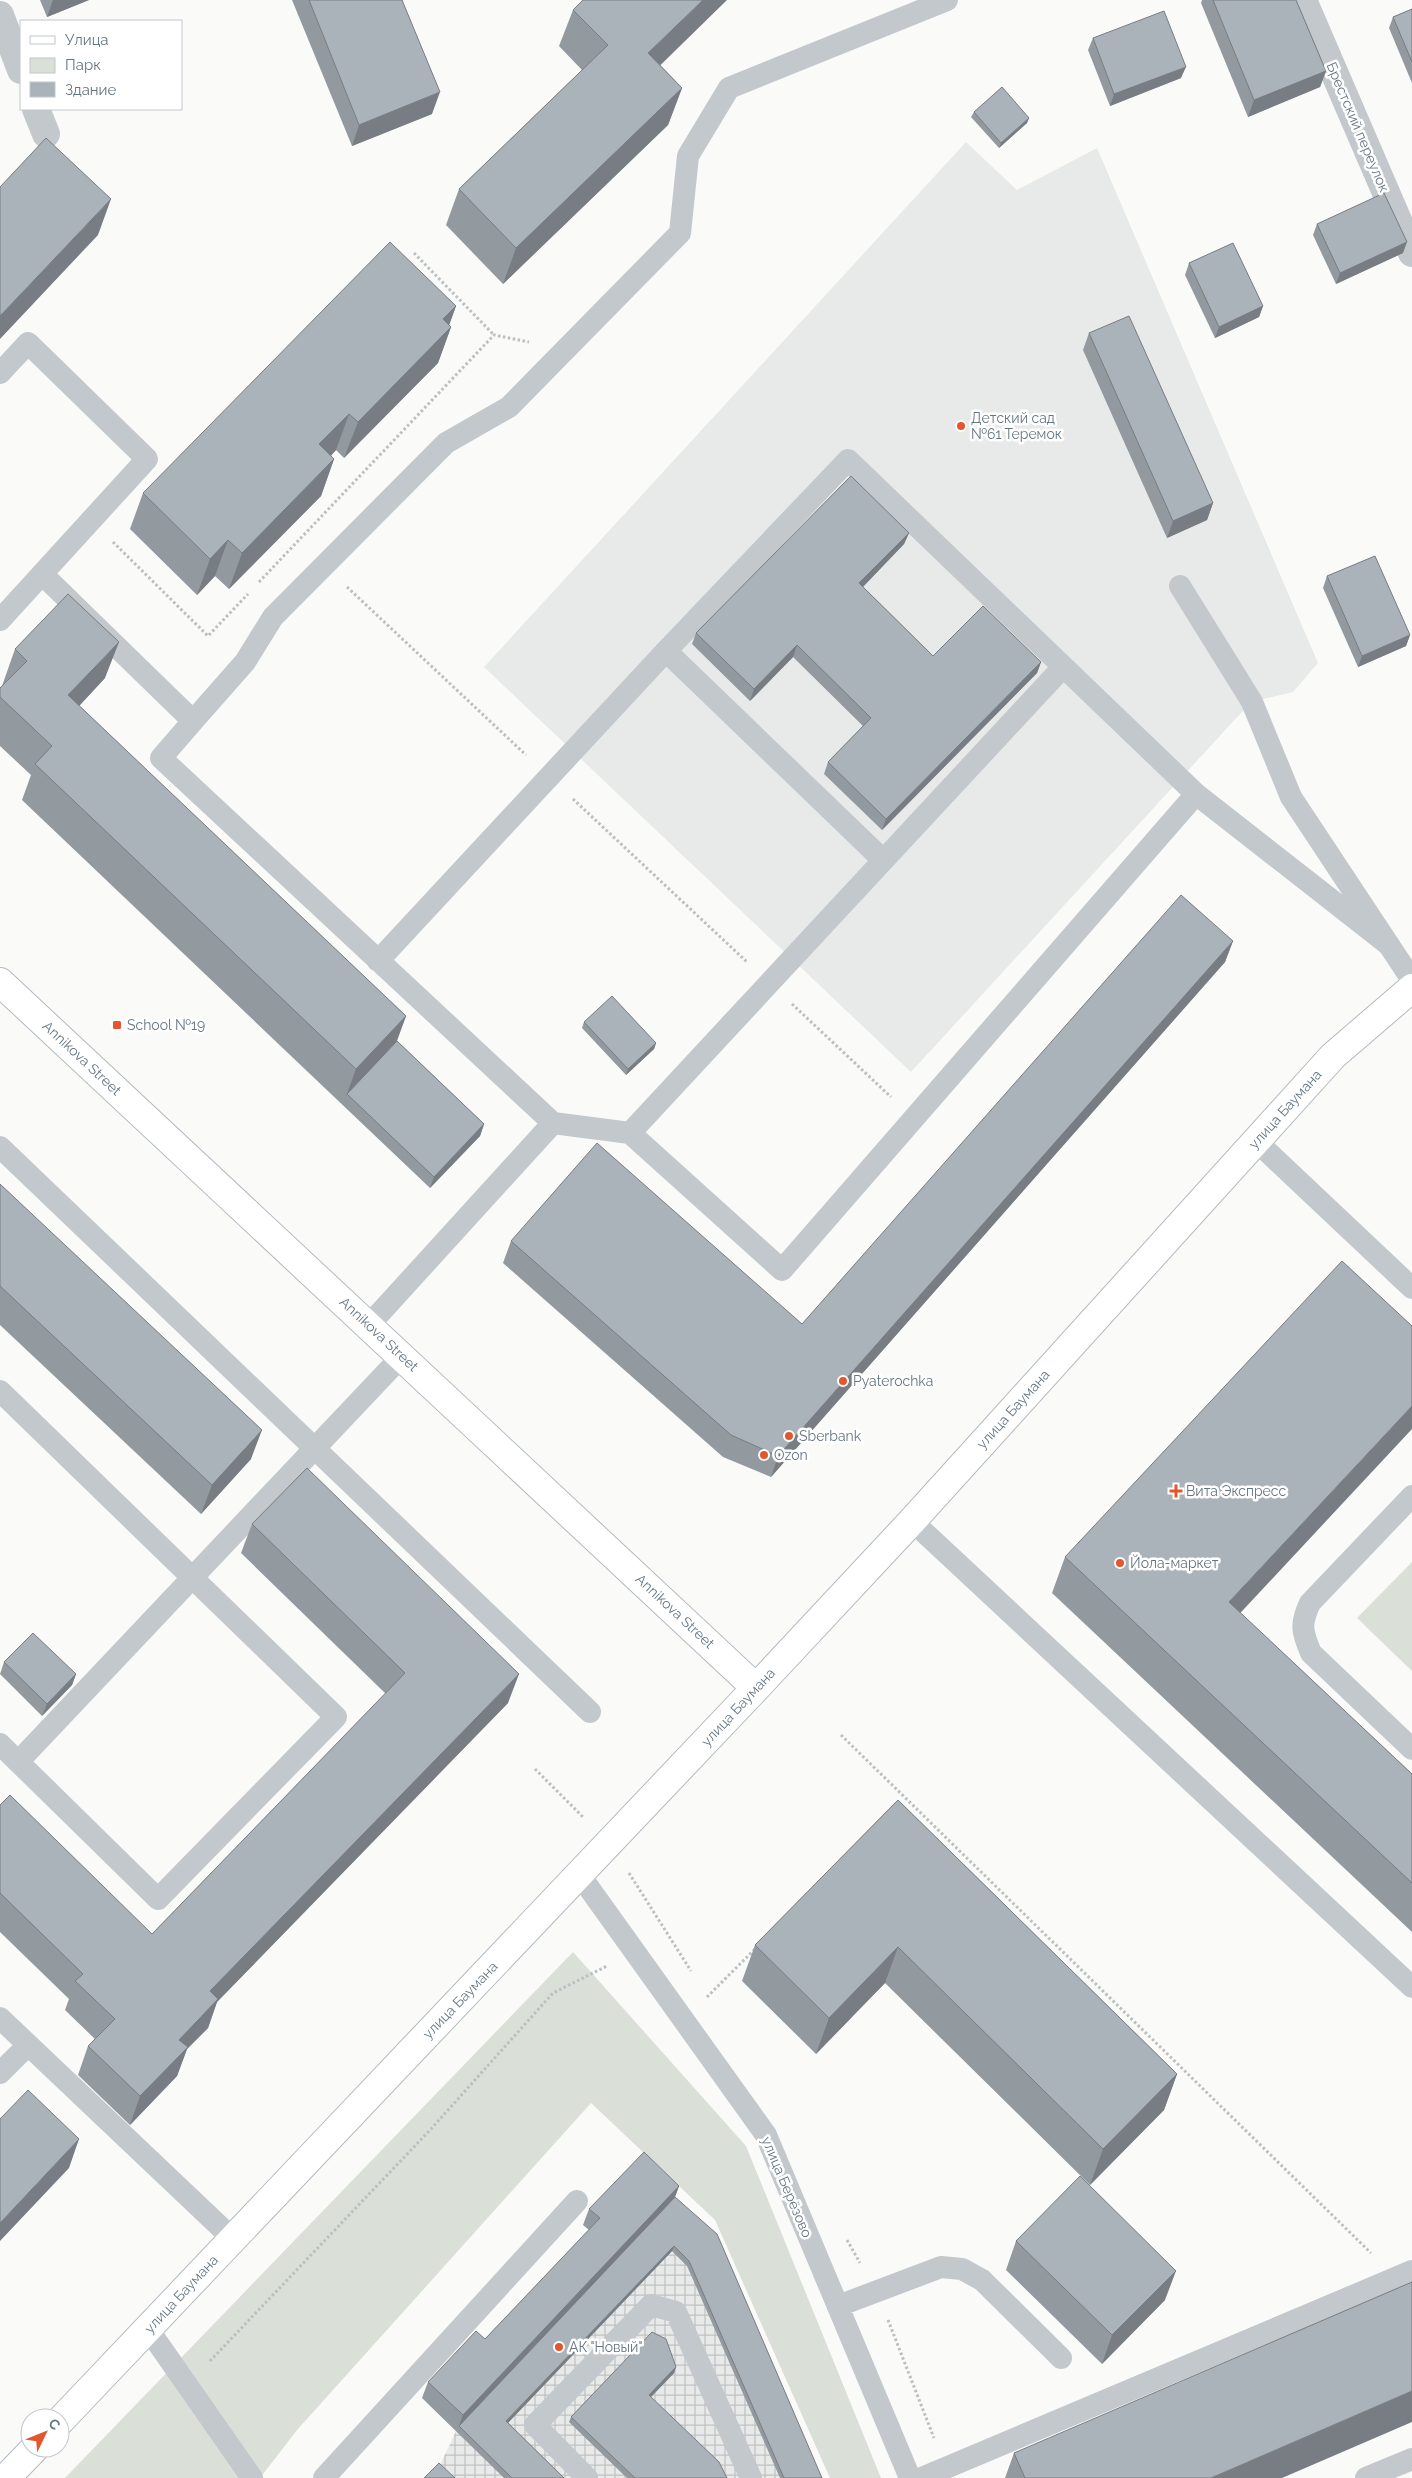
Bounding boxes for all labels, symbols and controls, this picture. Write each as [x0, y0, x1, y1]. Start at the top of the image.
legend [20, 20, 182, 110]
text: Улица [65, 31, 109, 49]
text: Парк [65, 56, 101, 74]
street label: Брестский переулок [1323, 60, 1393, 194]
text: Здание [65, 81, 117, 99]
place label: Детский сад №61 Теремок [971, 410, 1062, 442]
marker: Детский сад №61 Теремок [955, 420, 967, 432]
place label: School №19 [127, 1017, 205, 1033]
street label: Annikova Street [40, 1018, 125, 1099]
marker: School №19 [111, 1019, 123, 1031]
street label: улица Баумана [1245, 1066, 1325, 1152]
street label: Annikova Street [337, 1294, 422, 1375]
street label: улица Баумана [973, 1366, 1053, 1452]
place label: Pyaterochka [853, 1373, 933, 1389]
marker: Pyaterochka [837, 1375, 849, 1387]
place label: Sberbank [799, 1428, 862, 1444]
marker: Sberbank [783, 1430, 795, 1442]
place label: Ozon [774, 1447, 808, 1463]
marker: Ozon [758, 1449, 770, 1461]
place label: Вита Экспресс [1186, 1483, 1286, 1499]
marker: Вита Экспресс [1170, 1485, 1182, 1497]
place label: Йола-маркет [1130, 1554, 1219, 1571]
marker: Йола-маркет [1114, 1557, 1126, 1569]
street label: Annikova Street [633, 1571, 718, 1652]
street label: улица Баумана [698, 1665, 778, 1749]
street label: улица Баумана [419, 1958, 501, 2042]
street label: улица Берёзово [759, 2134, 815, 2240]
street label: улица Баумана [141, 2252, 221, 2336]
place label: АК "Новый" [569, 2339, 642, 2355]
marker: АК "Новый" [553, 2341, 565, 2353]
north arrow [20, 2408, 70, 2458]
text: С [45, 2415, 64, 2433]

